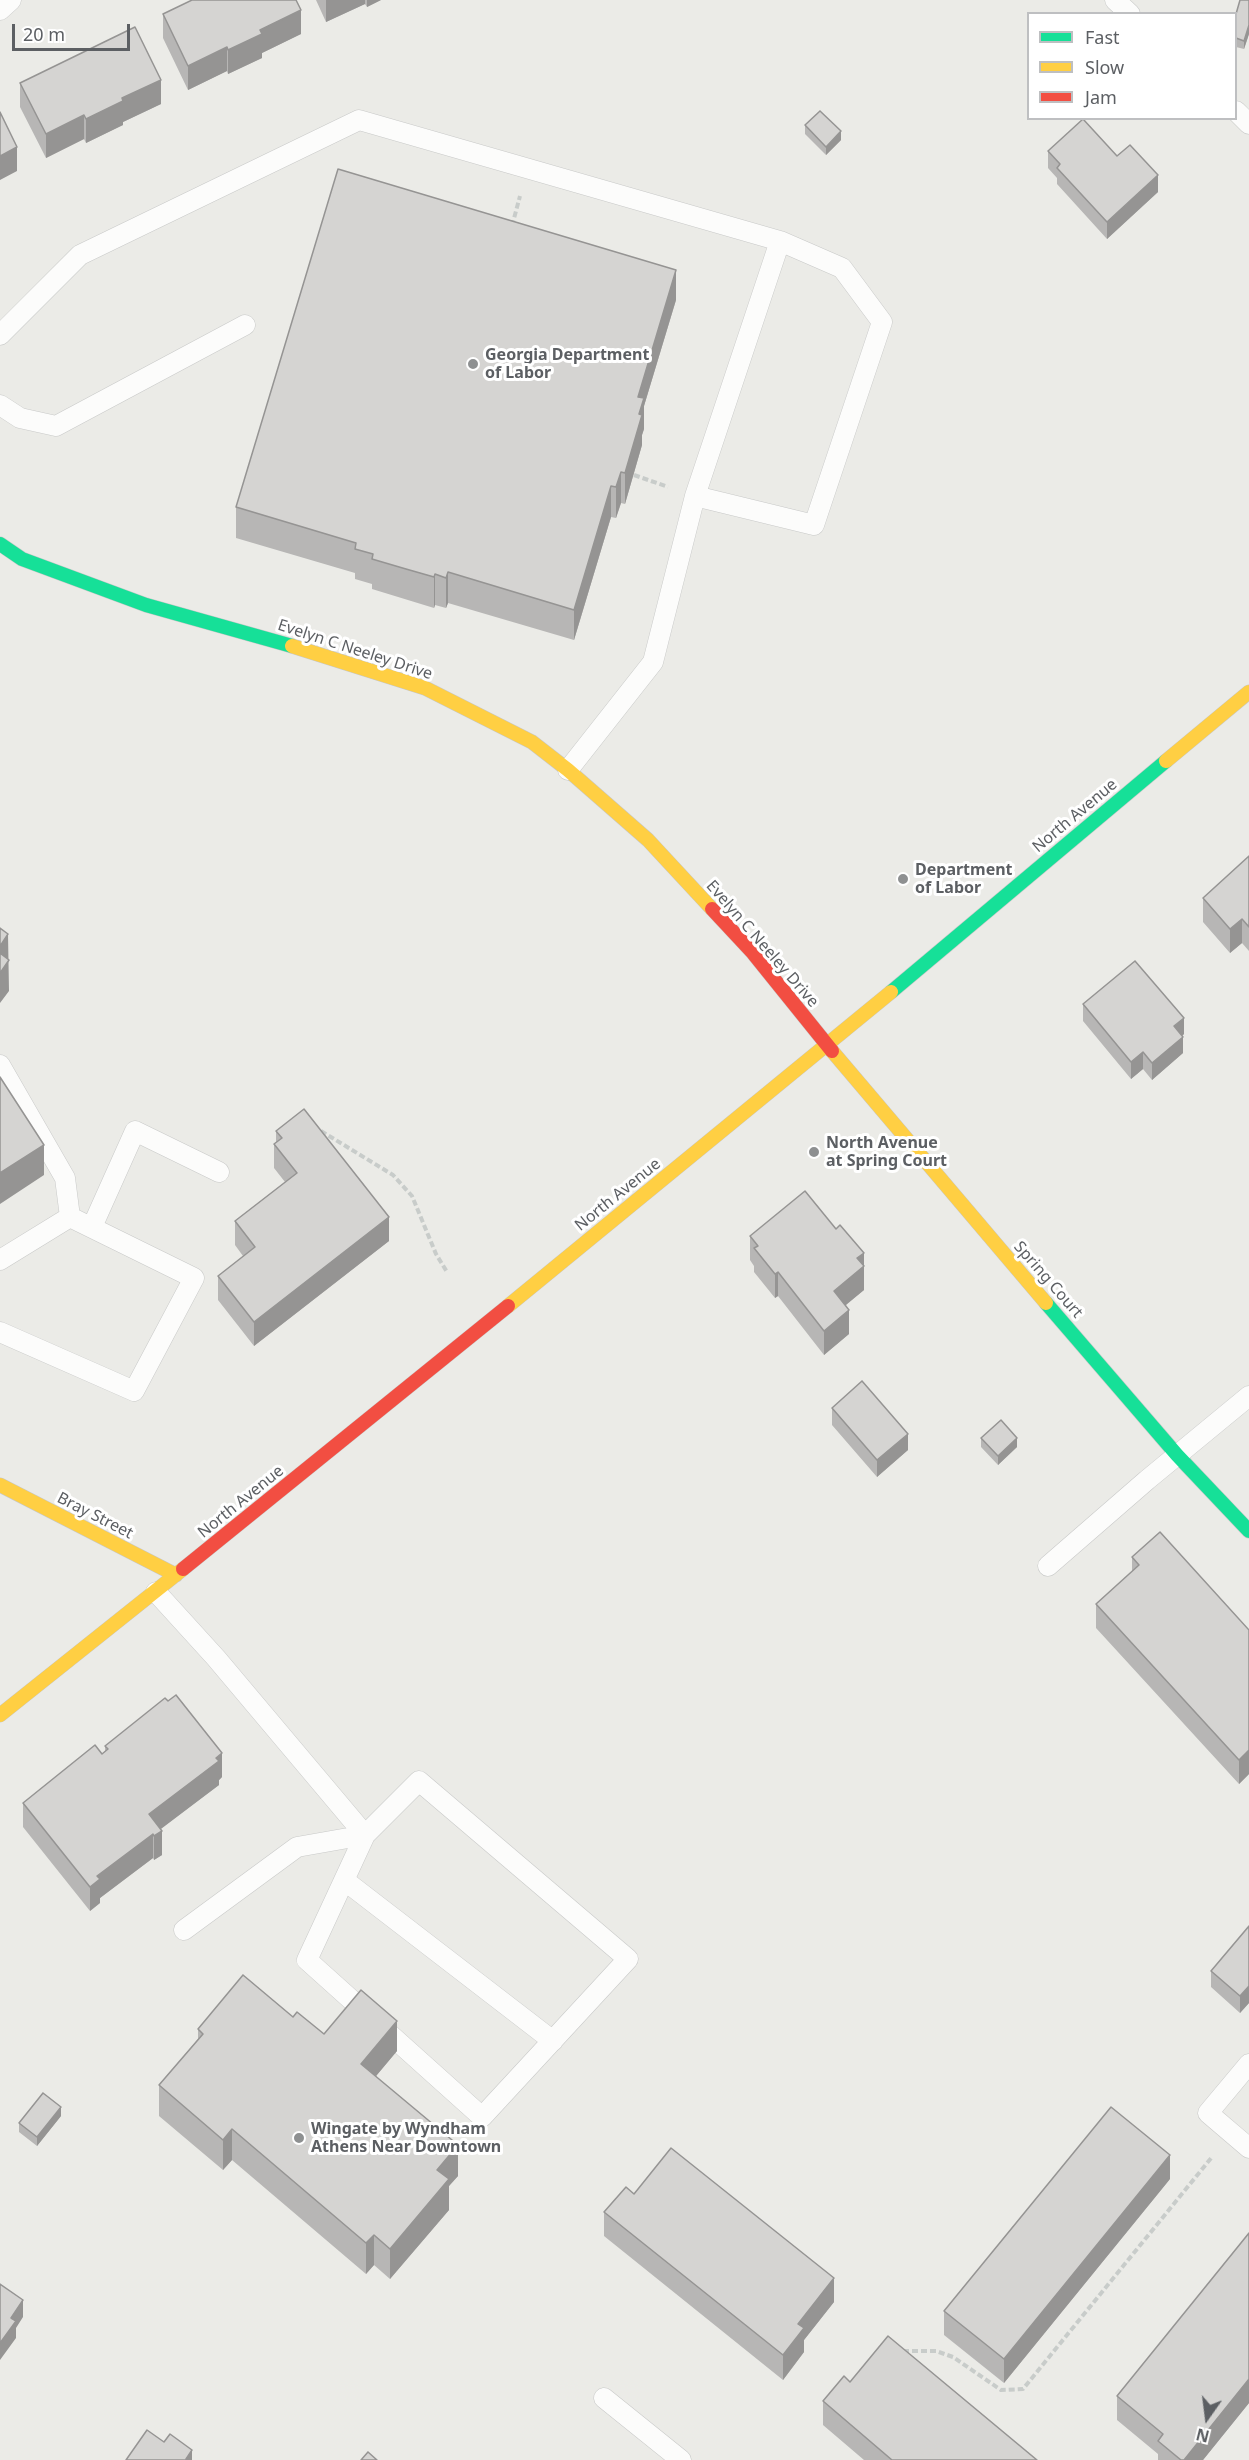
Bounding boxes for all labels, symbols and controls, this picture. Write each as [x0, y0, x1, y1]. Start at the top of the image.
scale bar [15, 12, 134, 50]
legend [1027, 12, 1237, 120]
text: 20 m [23, 22, 65, 46]
text: Fast [1085, 25, 1120, 49]
text: Slow [1085, 55, 1124, 79]
text: Jam [1085, 85, 1117, 109]
place label: Georgia Department of Labor [485, 345, 649, 383]
marker: Georgia Department of Labor [466, 357, 480, 371]
street label: Evelyn C Neeley Drive [275, 616, 435, 684]
street label: North Avenue [1029, 775, 1121, 857]
place label: Department of Labor [915, 860, 1013, 898]
marker: Department of Labor [896, 872, 910, 886]
street label: Evelyn C Neeley Drive [702, 877, 822, 1011]
place label: North Avenue at Spring Court [826, 1133, 947, 1171]
marker: North Avenue at Spring Court [807, 1145, 821, 1159]
street label: North Avenue [571, 1155, 665, 1235]
street label: Spring Court [1009, 1238, 1087, 1322]
street label: North Avenue [194, 1462, 288, 1542]
street label: Bray Street [54, 1489, 136, 1543]
place label: Wingate by Wyndham Athens Near Downtown [311, 2119, 501, 2157]
marker: Wingate by Wyndham Athens Near Downtown [292, 2131, 306, 2145]
north arrow [1177, 2388, 1237, 2448]
text: N [1194, 2423, 1212, 2448]

